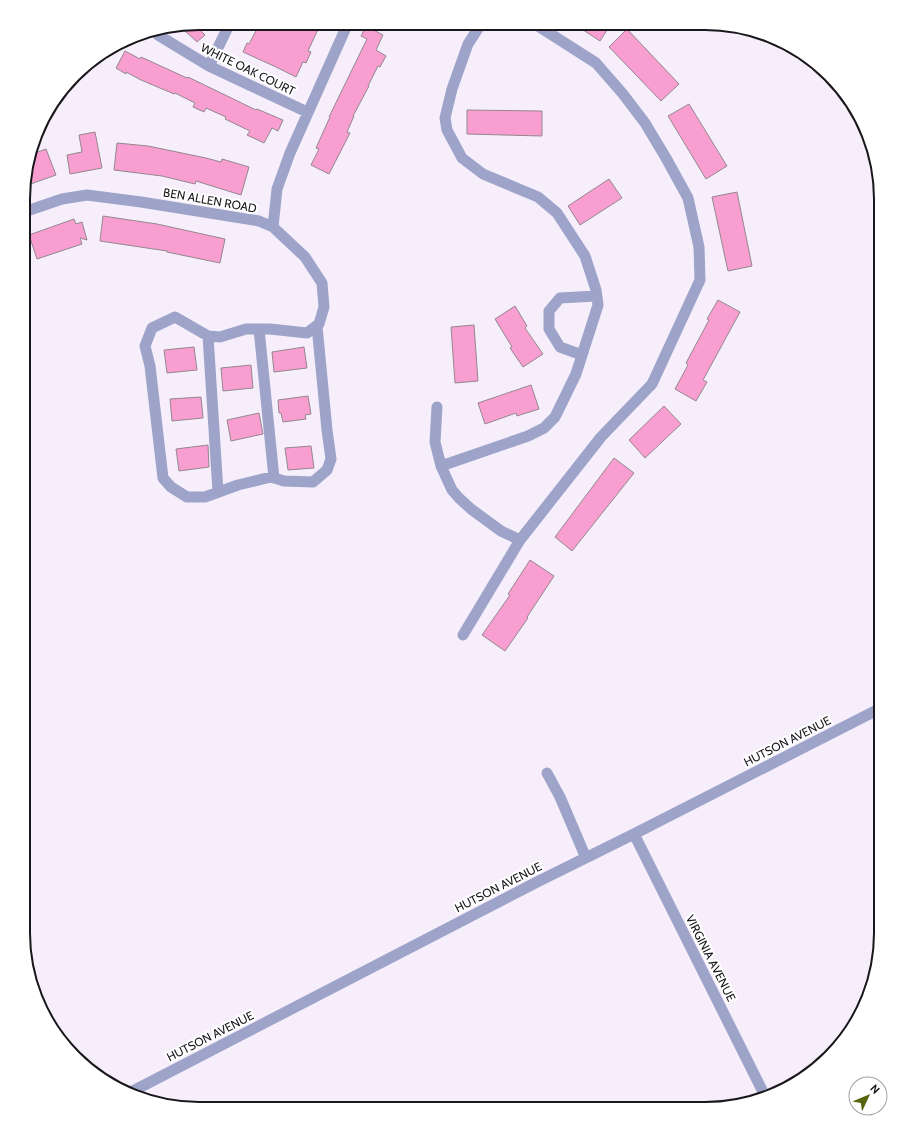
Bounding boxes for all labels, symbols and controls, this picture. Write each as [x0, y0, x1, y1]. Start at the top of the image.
street label: WHITE OAK COURT [198, 40, 298, 99]
street label: BEN ALLEN ROAD [162, 184, 258, 216]
street label: HUTSON AVENUE [741, 712, 833, 769]
street label: HUTSON AVENUE [452, 858, 544, 915]
street label: VIRGINIA AVENUE [683, 912, 739, 1004]
street label: HUTSON AVENUE [164, 1007, 256, 1064]
north arrow [848, 1076, 888, 1116]
text: N [867, 1081, 883, 1097]

